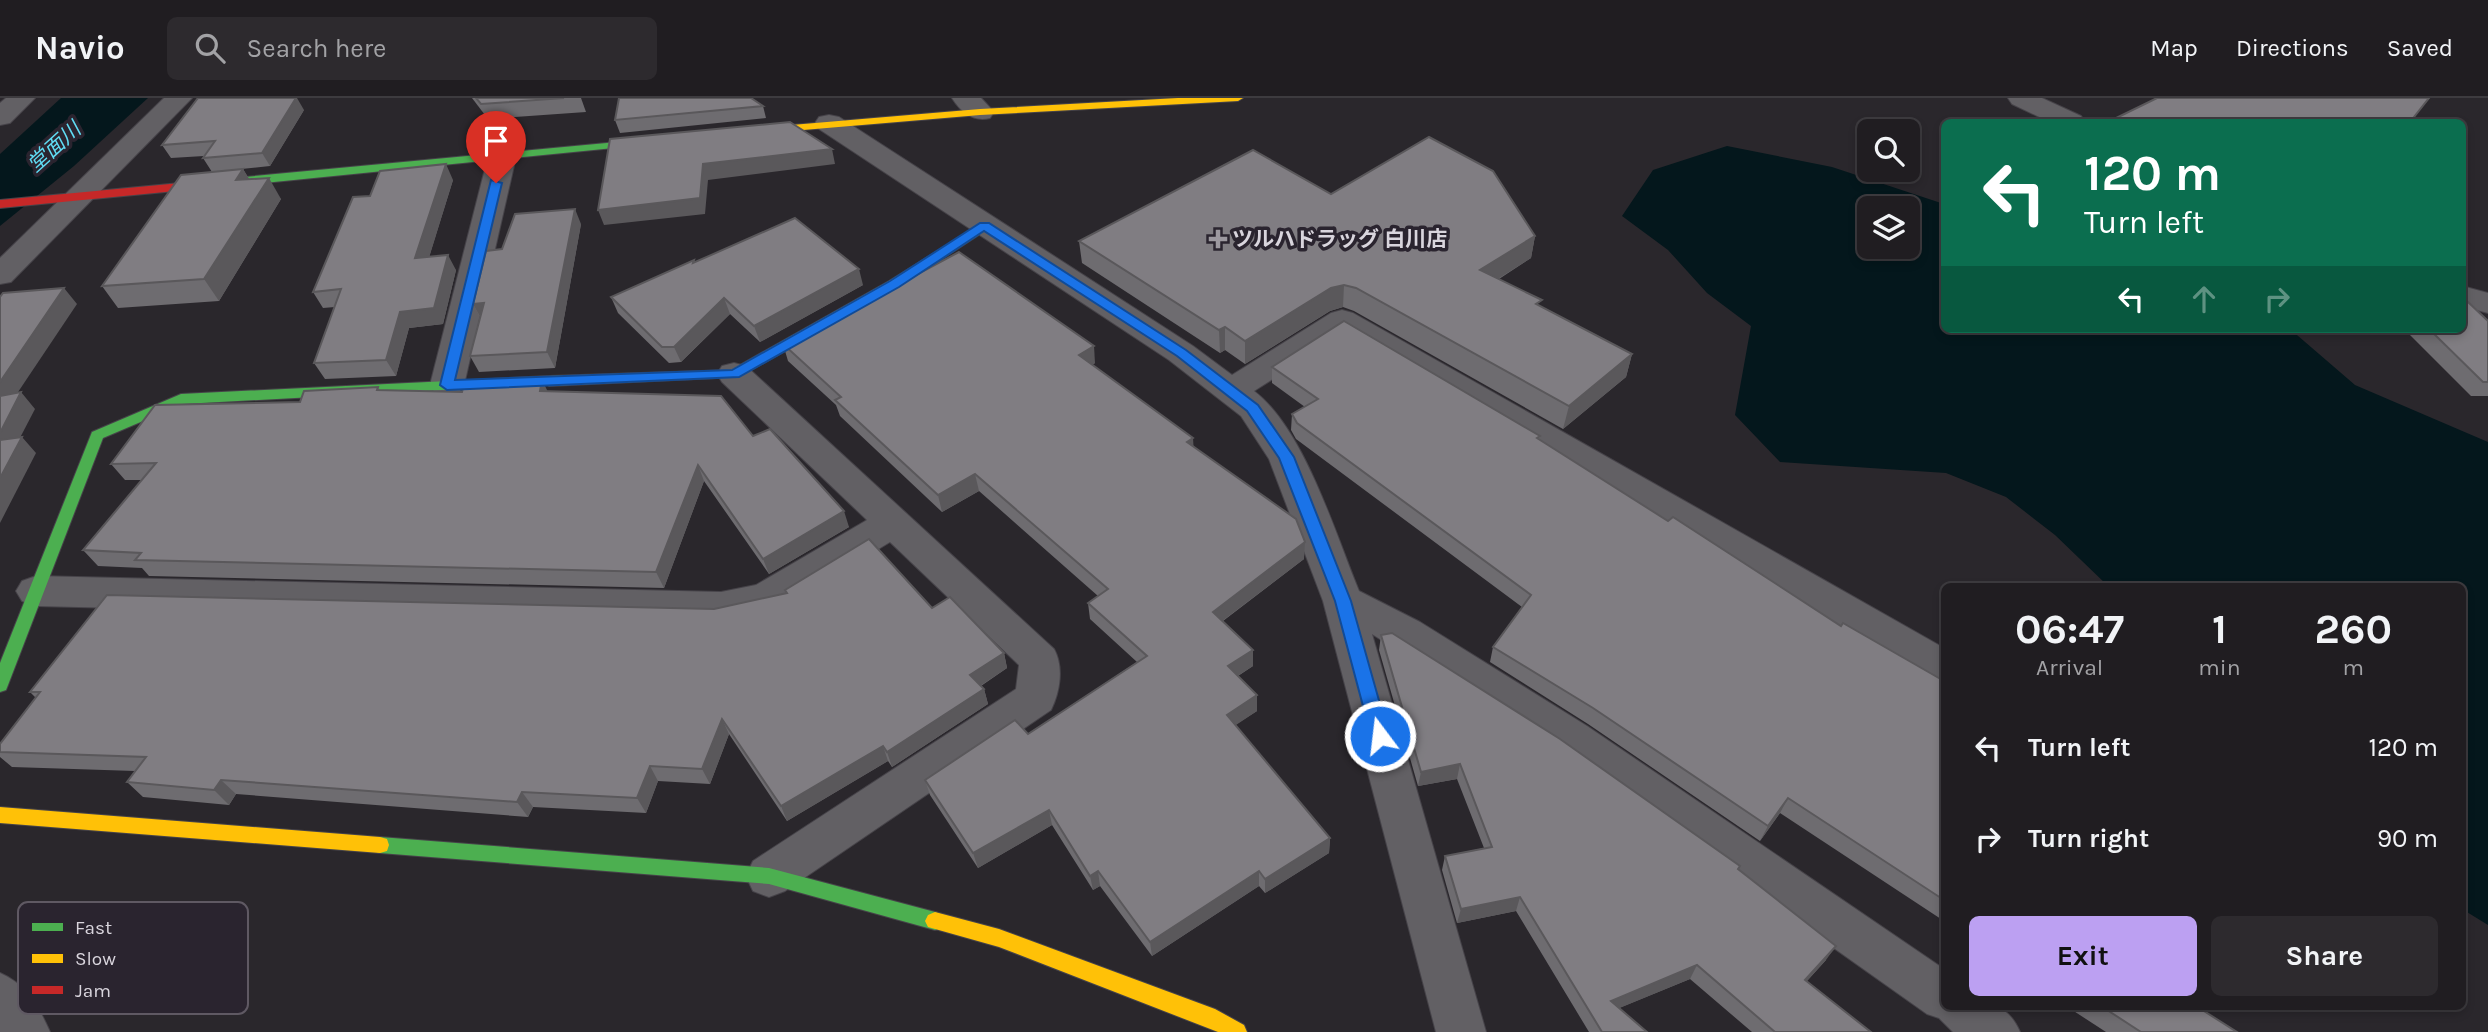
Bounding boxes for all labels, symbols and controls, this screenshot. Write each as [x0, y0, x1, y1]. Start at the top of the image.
search box [167, 17, 657, 80]
text: Navio [35, 29, 125, 67]
icon: search [191, 29, 229, 67]
text: Search here [247, 33, 386, 64]
text: Map [2150, 34, 2198, 62]
text: Directions [2236, 34, 2349, 62]
text: Saved [2387, 34, 2453, 62]
pin [466, 111, 526, 183]
water label: 堂面川 [23, 116, 87, 177]
map controls [1857, 119, 1920, 259]
button: search [1857, 119, 1920, 182]
icon: arrive [477, 122, 515, 160]
text: 120 m [2084, 145, 2221, 202]
icon: left [1969, 147, 2060, 238]
button: layers [1857, 196, 1920, 259]
text: Turn left [2084, 204, 2204, 241]
place label: ツルハドラッグ 白川店 [1232, 227, 1447, 251]
marker: ツルハドラッグ 白川店 [1210, 231, 1226, 247]
icon: left [2112, 280, 2150, 318]
icon: ahead [2185, 280, 2223, 318]
icon: right [2258, 280, 2296, 318]
text: 06:47 [2015, 604, 2124, 654]
text: 1 [2212, 604, 2227, 654]
text: 260 [2315, 604, 2392, 654]
text: Arrival [2036, 654, 2103, 681]
text: min [2198, 654, 2241, 681]
text: m [2343, 654, 2364, 681]
position arrow [1343, 699, 1417, 773]
icon: left [1969, 729, 2007, 767]
text: Turn left [2028, 732, 2130, 763]
text: 120 m [2368, 732, 2438, 763]
icon: right [1969, 820, 2007, 858]
text: Turn right [2028, 823, 2149, 854]
text: 90 m [2377, 823, 2438, 854]
legend [18, 902, 248, 1014]
button: Exit [1969, 916, 2197, 996]
button: Share [2211, 916, 2438, 996]
text: Fast [75, 917, 112, 939]
text: Slow [75, 948, 116, 970]
text: Jam [75, 980, 111, 1002]

